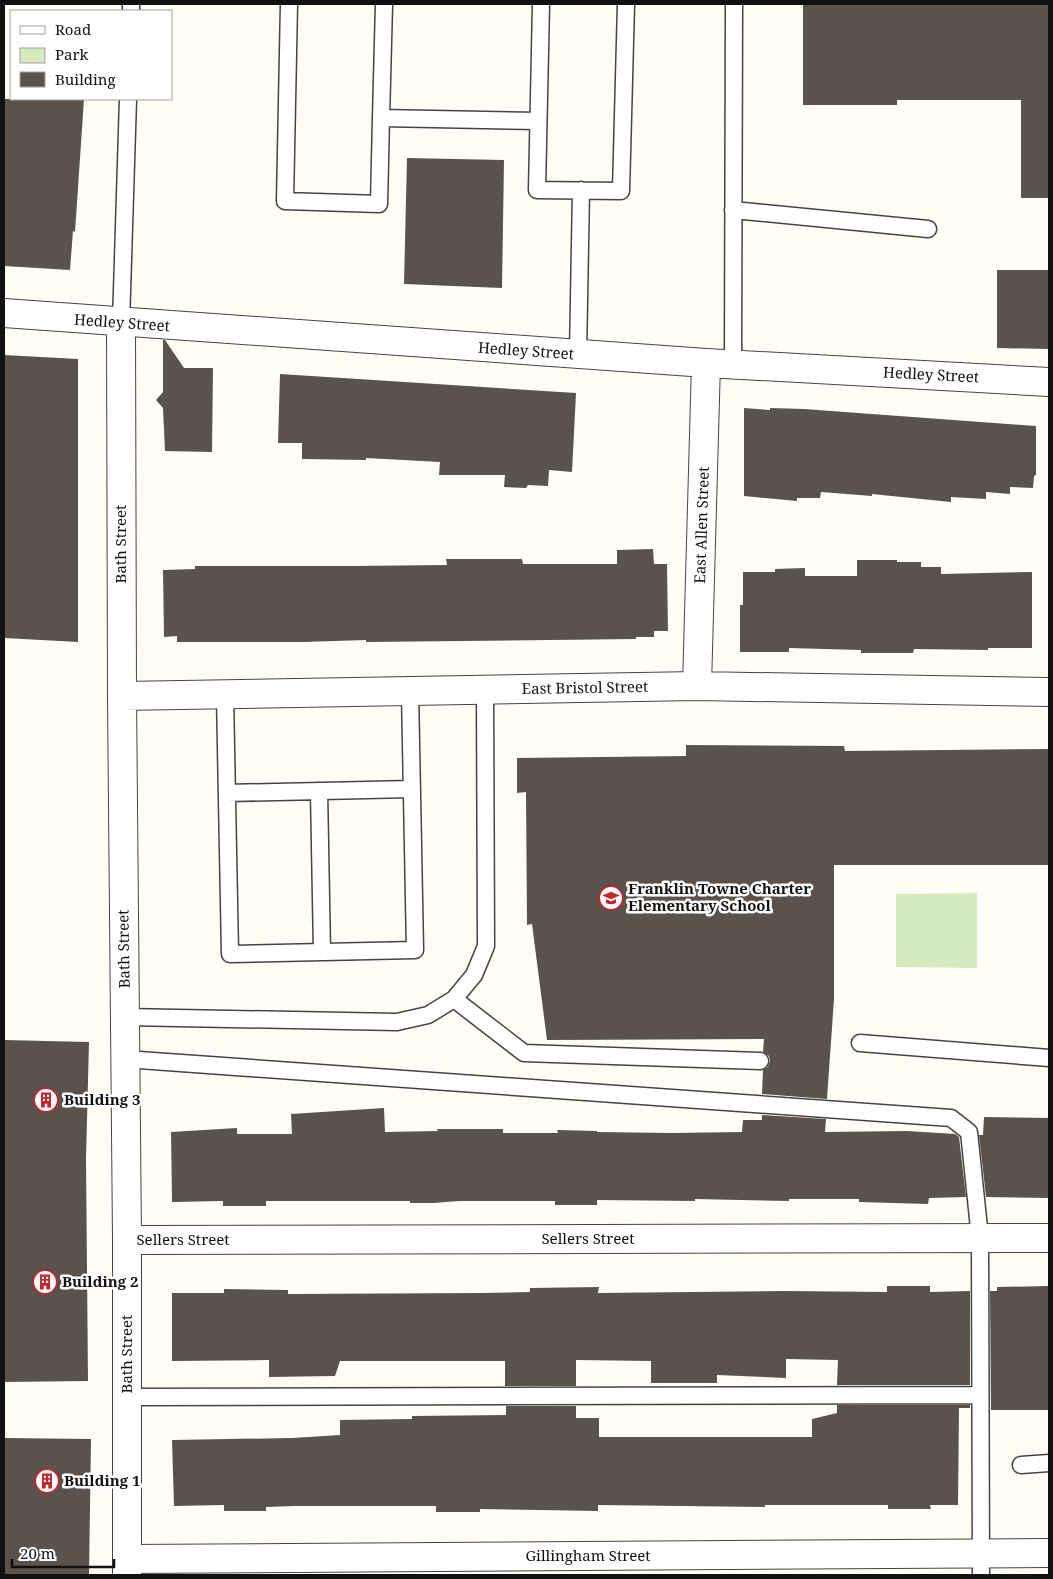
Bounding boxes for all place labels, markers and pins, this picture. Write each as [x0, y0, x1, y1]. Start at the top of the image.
place label: Franklin Towne Charter Elementary School [628, 878, 811, 915]
school or university icon: Franklin Towne Charter Elementary School [598, 885, 624, 911]
building icon: Building 3 [33, 1087, 59, 1113]
place label: Building 3 [64, 1089, 140, 1109]
building icon: Building 2 [32, 1269, 58, 1295]
place label: Building 2 [62, 1271, 138, 1291]
building icon: Building 1 [34, 1468, 60, 1494]
place label: Building 1 [64, 1470, 140, 1490]

